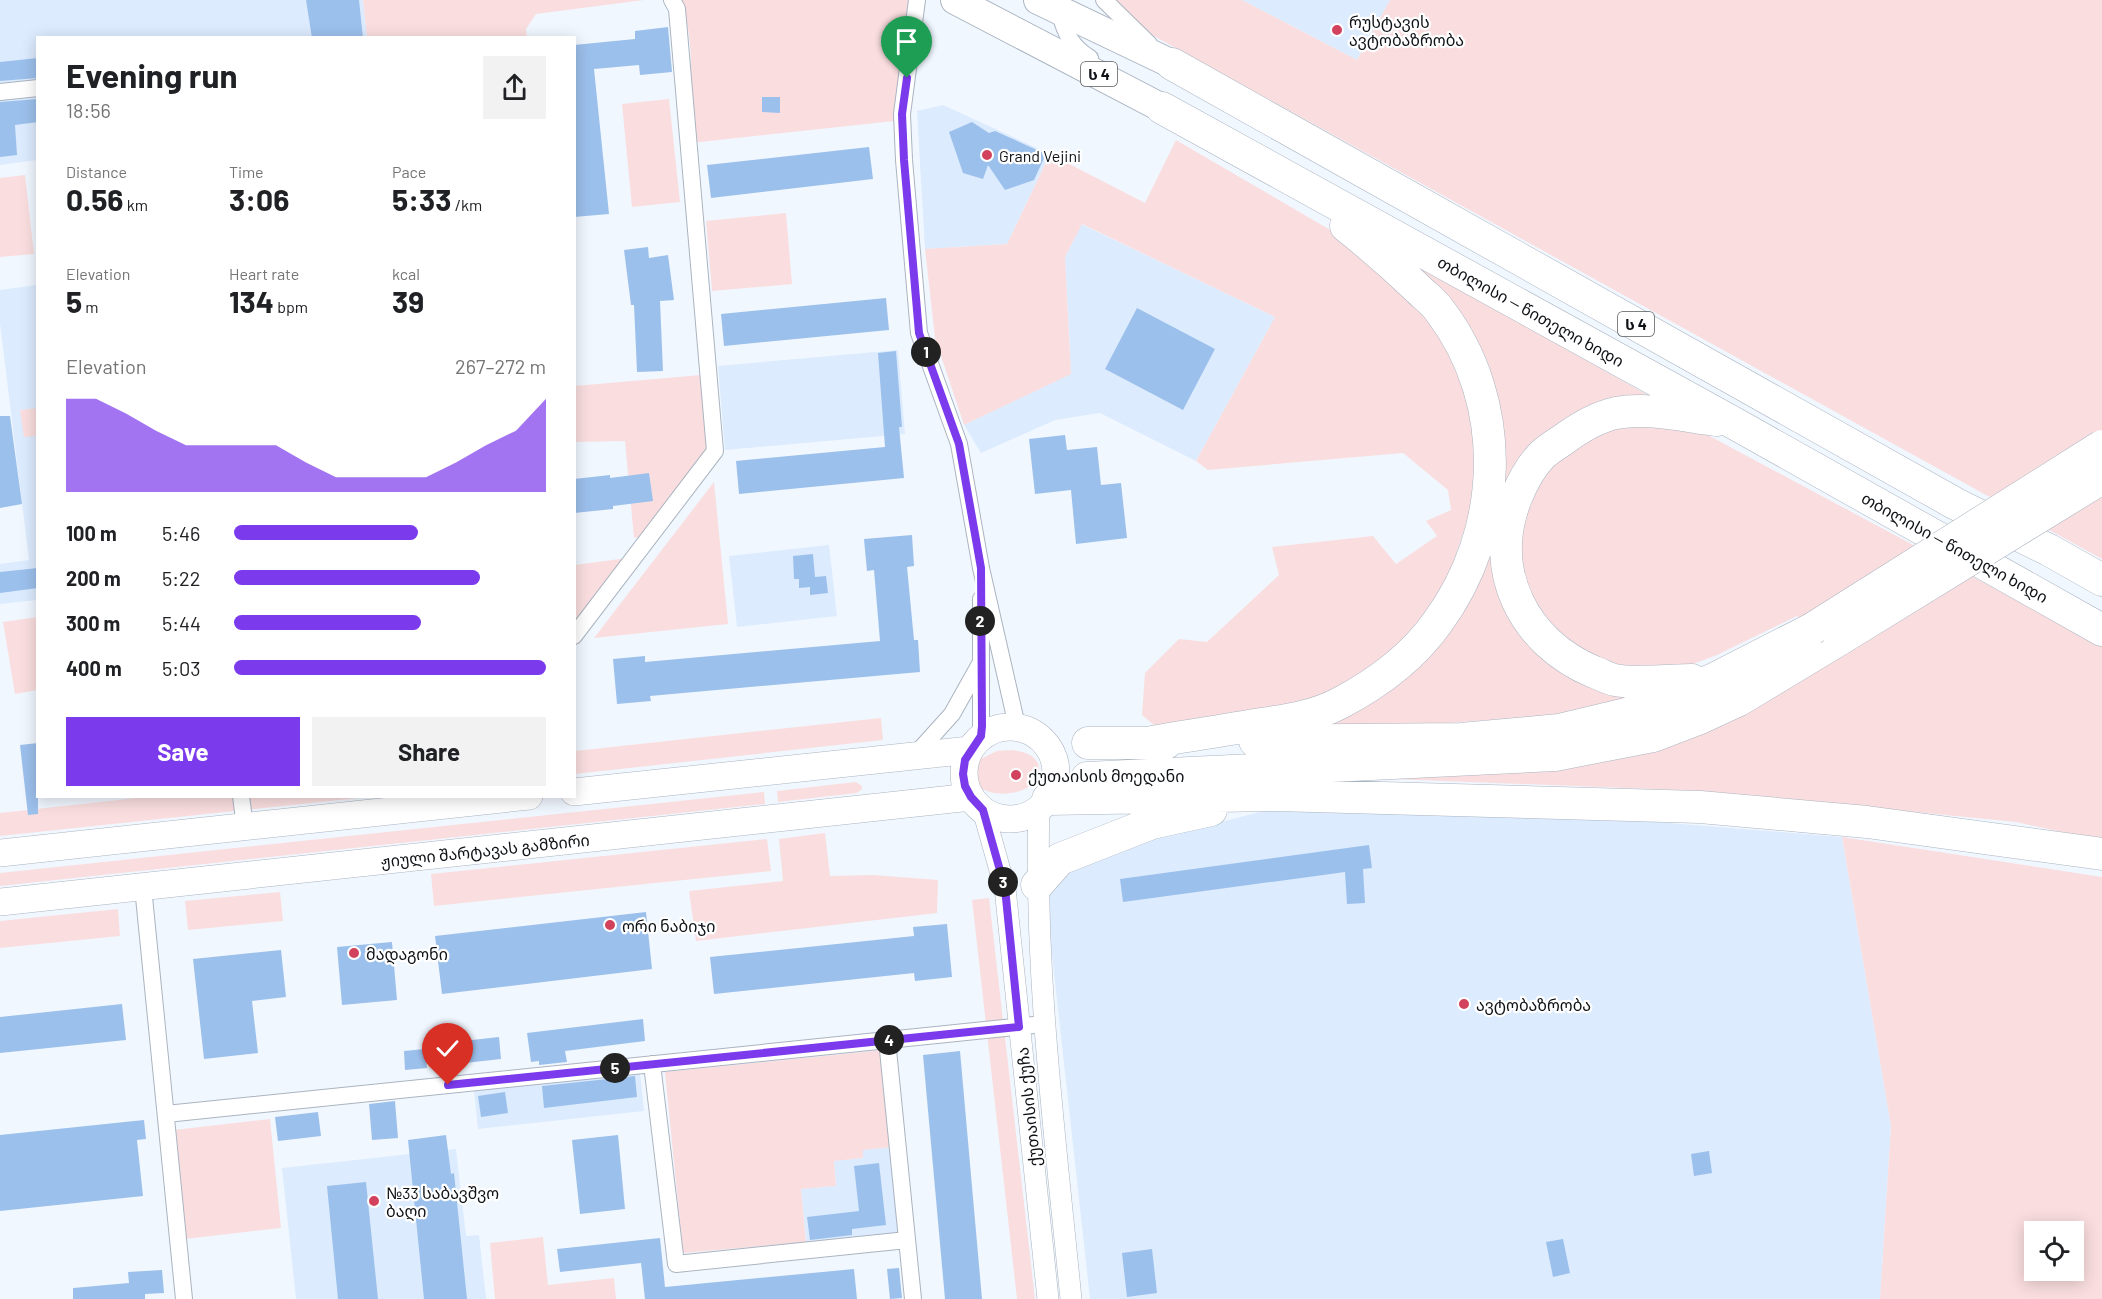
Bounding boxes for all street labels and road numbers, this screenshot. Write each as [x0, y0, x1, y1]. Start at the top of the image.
road number: ს 4 [1081, 62, 1117, 86]
street label: თბილისი — წითელი ხიდი [1434, 252, 1627, 372]
road number: ს 4 [1618, 312, 1654, 336]
street label: თბილისი — წითელი ხიდი [1858, 488, 2051, 608]
street label: ჟიული შარტავას გამზირი [380, 830, 591, 872]
street label: ქუთაისის ქუჩა [1012, 1046, 1045, 1168]

